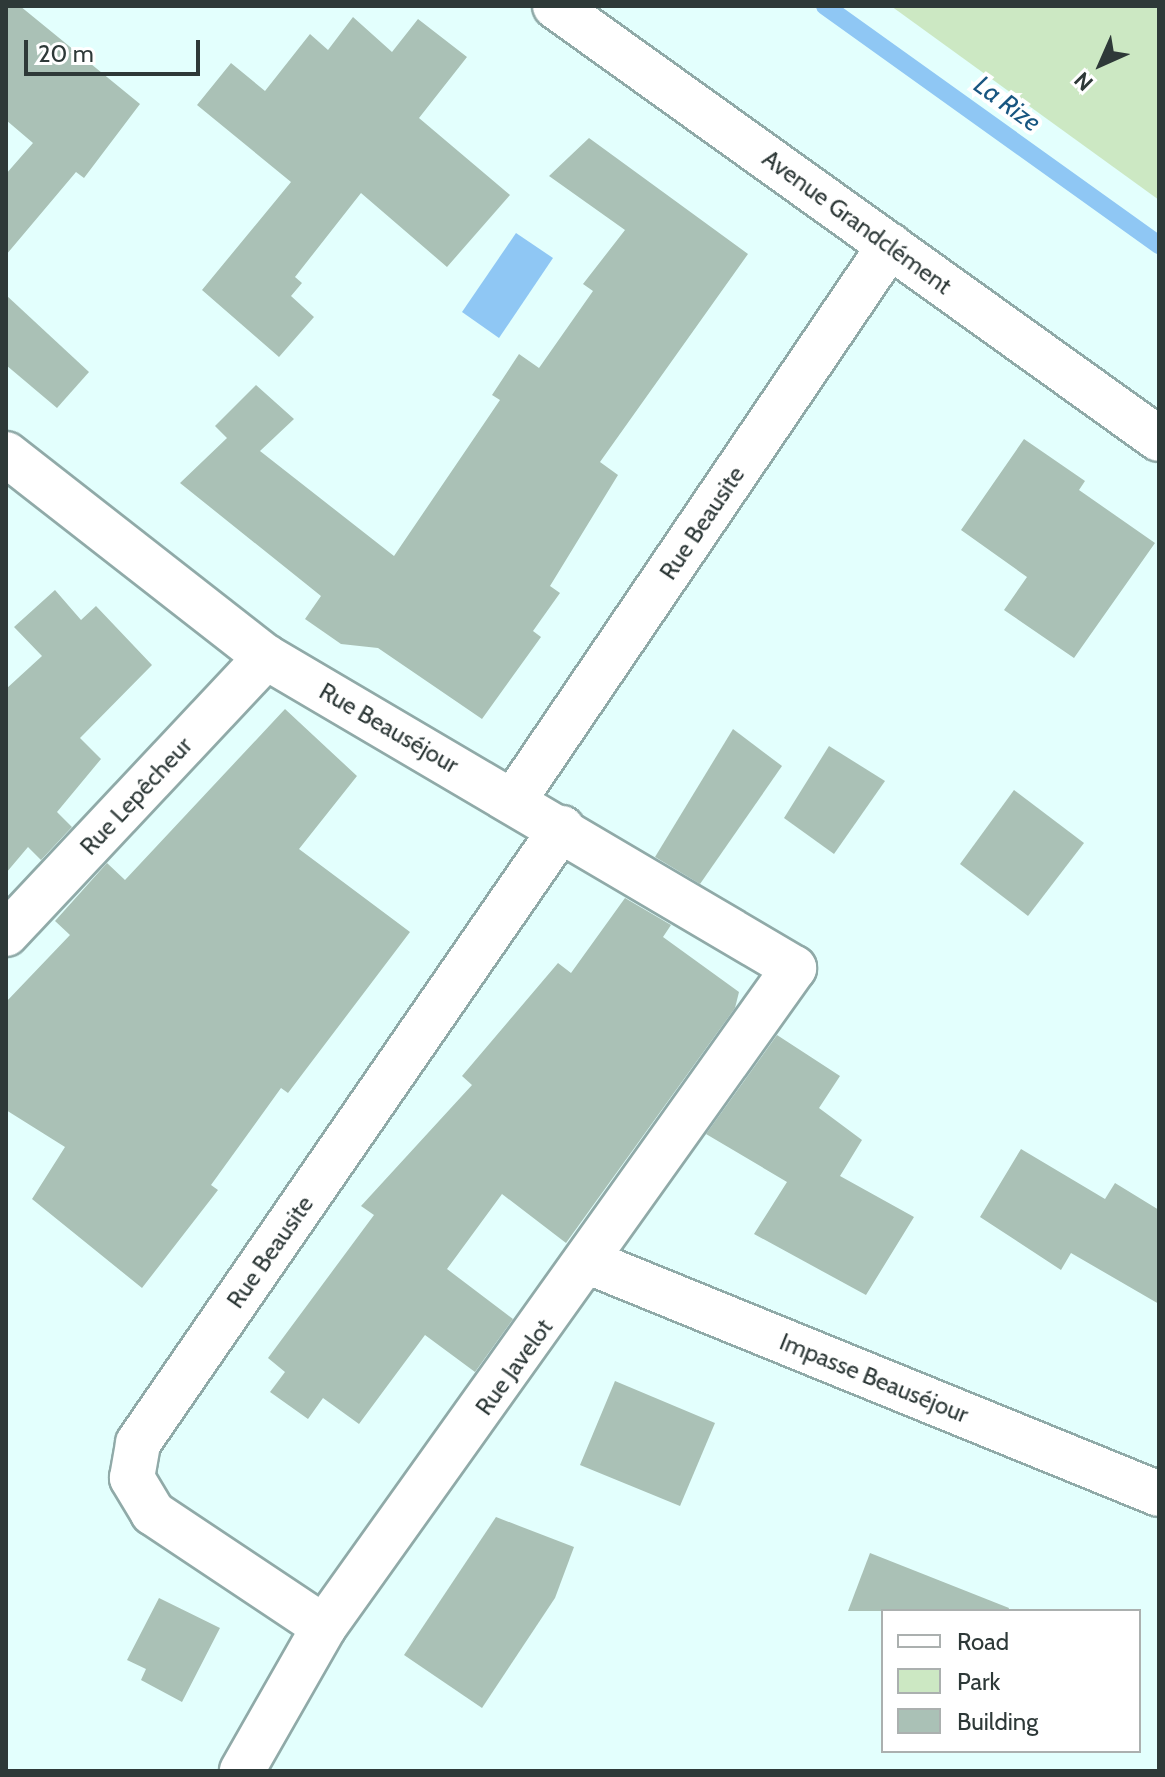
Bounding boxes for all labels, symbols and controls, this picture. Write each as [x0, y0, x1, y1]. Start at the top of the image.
scale bar [28, 24, 204, 74]
north arrow [1061, 24, 1141, 104]
text: 20 m [38, 39, 94, 68]
text: N [1069, 66, 1099, 96]
water label: La Rize [968, 70, 1046, 138]
street label: Avenue Grandclément [757, 144, 957, 300]
street label: Rue Beausite [654, 461, 750, 585]
street label: Rue Beauséjour [314, 677, 464, 779]
street label: Rue Lepêcheur [74, 731, 198, 861]
street label: Rue Beausite [221, 1190, 319, 1314]
street label: Rue Javelot [469, 1313, 559, 1421]
street label: Impasse Beauséjour [776, 1327, 972, 1429]
legend [881, 1609, 1141, 1753]
text: Road [957, 1627, 1009, 1656]
text: Park [957, 1667, 1000, 1696]
text: Building [957, 1707, 1038, 1736]

